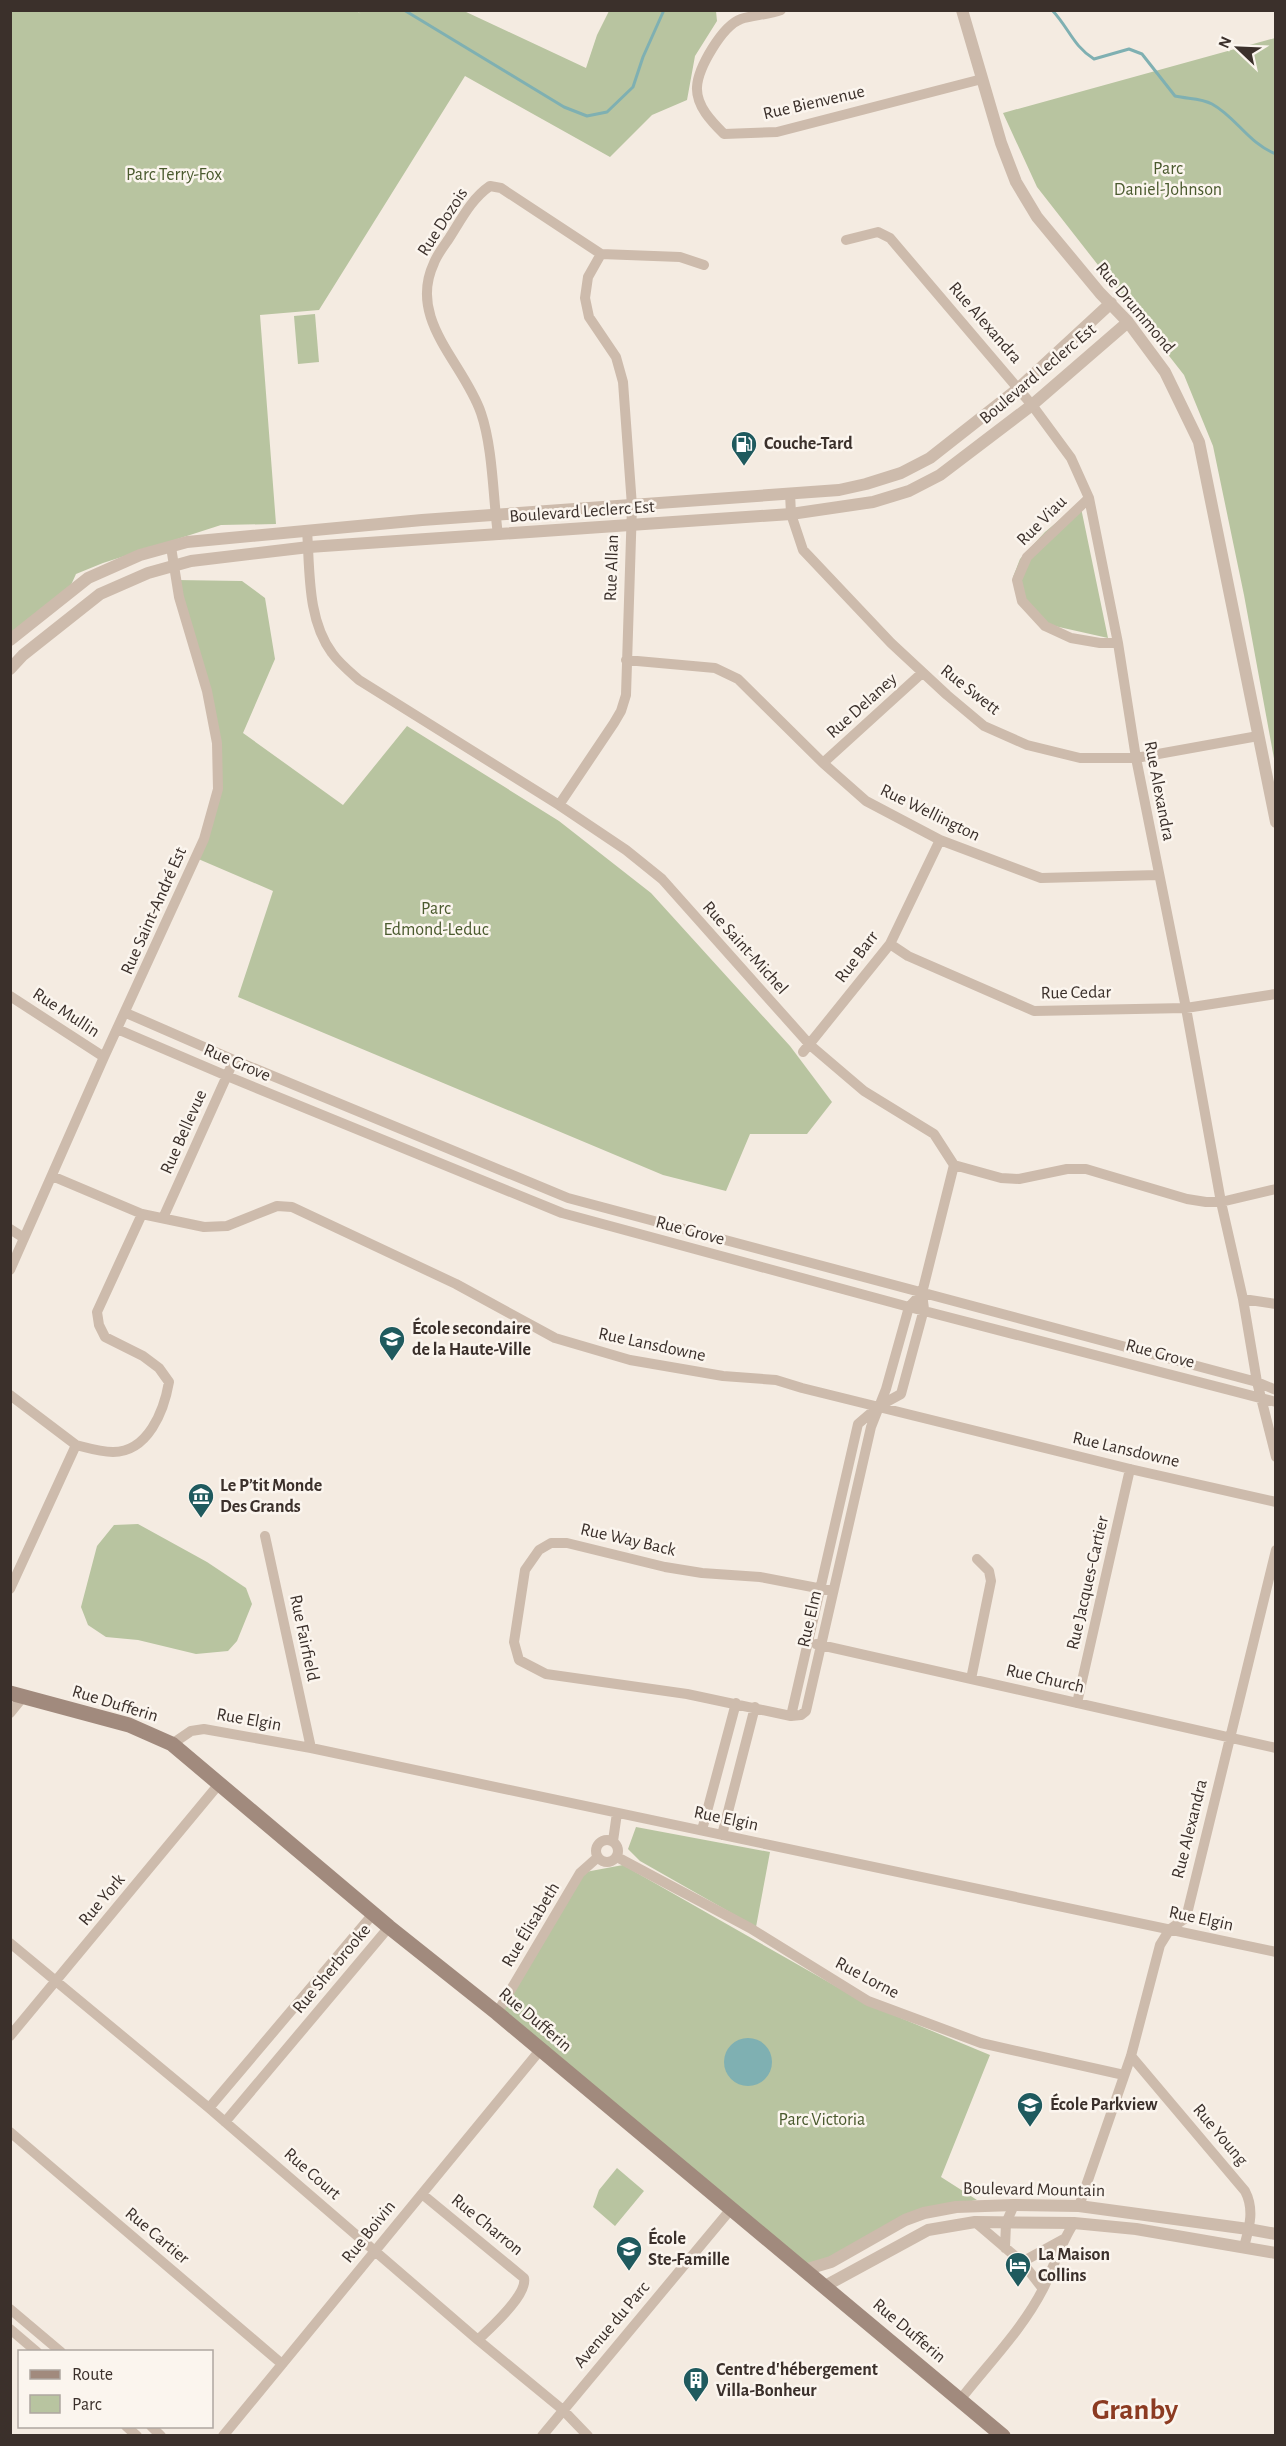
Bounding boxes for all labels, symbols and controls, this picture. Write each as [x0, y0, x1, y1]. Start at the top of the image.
north arrow [1208, 18, 1268, 78]
text: N [1216, 34, 1235, 51]
street label: Rue Bienvenue [761, 83, 867, 123]
park label: Parc Daniel-Johnson [1114, 160, 1222, 199]
park label: Parc Terry-Fox [126, 166, 222, 184]
street label: Rue Dozois [414, 185, 472, 259]
street label: Rue Drummond [1092, 259, 1178, 357]
street label: Rue Alexandra [945, 279, 1025, 367]
street label: Boulevard Leclerc Est [976, 320, 1100, 428]
fuel station icon: Couche-Tard [729, 429, 759, 467]
place label: Couche-Tard [764, 435, 853, 453]
street label: Rue Viau [1014, 493, 1070, 549]
street label: Boulevard Leclerc Est [509, 498, 656, 526]
street label: Rue Allan [602, 534, 622, 602]
street label: Rue Swett [937, 661, 1003, 719]
street label: Rue Delaney [823, 670, 901, 742]
street label: Rue Alexandra [1140, 740, 1178, 842]
street label: Rue Wellington [877, 781, 983, 845]
street label: Rue Saint-André Est [118, 844, 190, 977]
street label: Rue Saint-Michel [699, 898, 791, 998]
park label: Parc Edmond-Leduc [383, 900, 489, 939]
street label: Rue Barr [832, 928, 882, 986]
street label: Rue Cedar [1041, 983, 1112, 1003]
street label: Rue Mullin [29, 985, 103, 1041]
street label: Rue Grove [201, 1041, 273, 1085]
street label: Rue Bellevue [157, 1087, 211, 1177]
street label: Rue Grove [654, 1213, 726, 1249]
place label: École secondaire de la Haute-Ville [412, 1317, 531, 1359]
school or university icon: École secondaire de la Haute-Ville [377, 1324, 407, 1362]
street label: Rue Lansdowne [597, 1325, 707, 1365]
street label: Rue Grove [1124, 1336, 1196, 1372]
street label: Rue Lansdowne [1071, 1429, 1181, 1471]
place label: Le P’tit Monde Des Grands [220, 1477, 322, 1516]
museum icon: Le P’tit Monde Des Grands [186, 1481, 216, 1519]
street label: Rue Jacques-Cartier [1064, 1514, 1112, 1652]
street label: Rue Way Back [579, 1520, 678, 1560]
street label: Rue Elm [795, 1589, 825, 1649]
street label: Rue Fairfield [286, 1593, 322, 1683]
street label: Rue Church [1004, 1661, 1086, 1697]
street label: Rue Dufferin [70, 1682, 160, 1726]
street label: Rue Elgin [215, 1705, 283, 1735]
street label: Rue Alexandra [1169, 1778, 1211, 1880]
street label: Rue Elgin [692, 1803, 760, 1835]
street label: Rue York [75, 1870, 129, 1929]
street label: Rue Élisabeth [496, 1878, 563, 1970]
street label: Rue Elgin [1167, 1903, 1235, 1935]
street label: Rue Sherbrooke [290, 1921, 374, 2017]
street label: Rue Lorne [832, 1954, 902, 2002]
street label: Rue Dufferin [495, 1984, 575, 2056]
school or university icon: École Parkview [1015, 2090, 1045, 2128]
place label: École Parkview [1050, 2093, 1158, 2114]
street label: Rue Young [1189, 2101, 1251, 2169]
park label: Parc Victoria [779, 2111, 865, 2129]
street label: Rue Court [280, 2145, 344, 2203]
street label: Boulevard Mountain [963, 2180, 1105, 2200]
street label: Rue Charron [448, 2191, 526, 2259]
street label: Rue Boivin [339, 2198, 399, 2266]
street label: Rue Cartier [121, 2204, 193, 2268]
place label: École Ste-Famille [648, 2227, 730, 2269]
school or university icon: École Ste-Famille [614, 2234, 644, 2272]
place label: La Maison Collins [1038, 2246, 1110, 2285]
hotel icon: La Maison Collins [1003, 2250, 1033, 2288]
street label: Avenue du Parc [571, 2278, 653, 2372]
street label: Rue Dufferin [869, 2295, 949, 2367]
legend [18, 2350, 213, 2428]
place label: Centre d'hébergement Villa-Bonheur [716, 2361, 878, 2400]
building icon: Centre d'hébergement Villa-Bonheur [681, 2365, 711, 2403]
text: Route [72, 2366, 113, 2384]
district label: Granby [1092, 2395, 1179, 2425]
text: Parc [72, 2396, 102, 2414]

